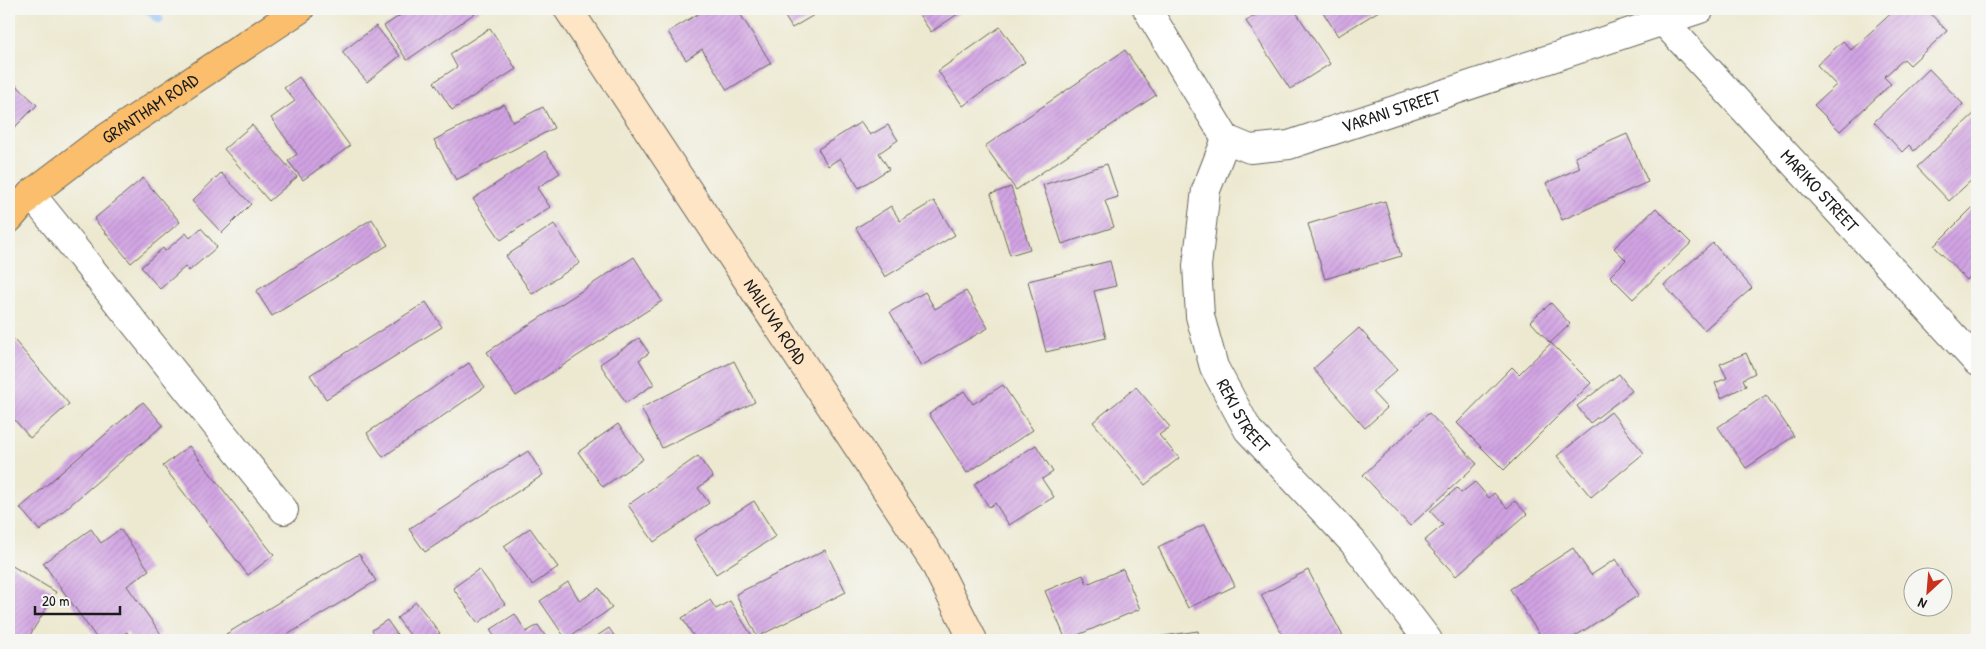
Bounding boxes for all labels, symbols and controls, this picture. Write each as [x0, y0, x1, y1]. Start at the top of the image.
street label: GRANTHAM ROAD [97, 67, 204, 149]
street label: VARANI STREET [1338, 82, 1444, 139]
street label: MARIKO STREET [1775, 144, 1865, 238]
street label: NAILUVA ROAD [738, 274, 813, 369]
street label: REKI STREET [1211, 374, 1276, 458]
north arrow [1904, 566, 1954, 616]
scale bar [35, 584, 120, 616]
text: 20 m [42, 590, 69, 611]
text: N [1914, 594, 1930, 614]

